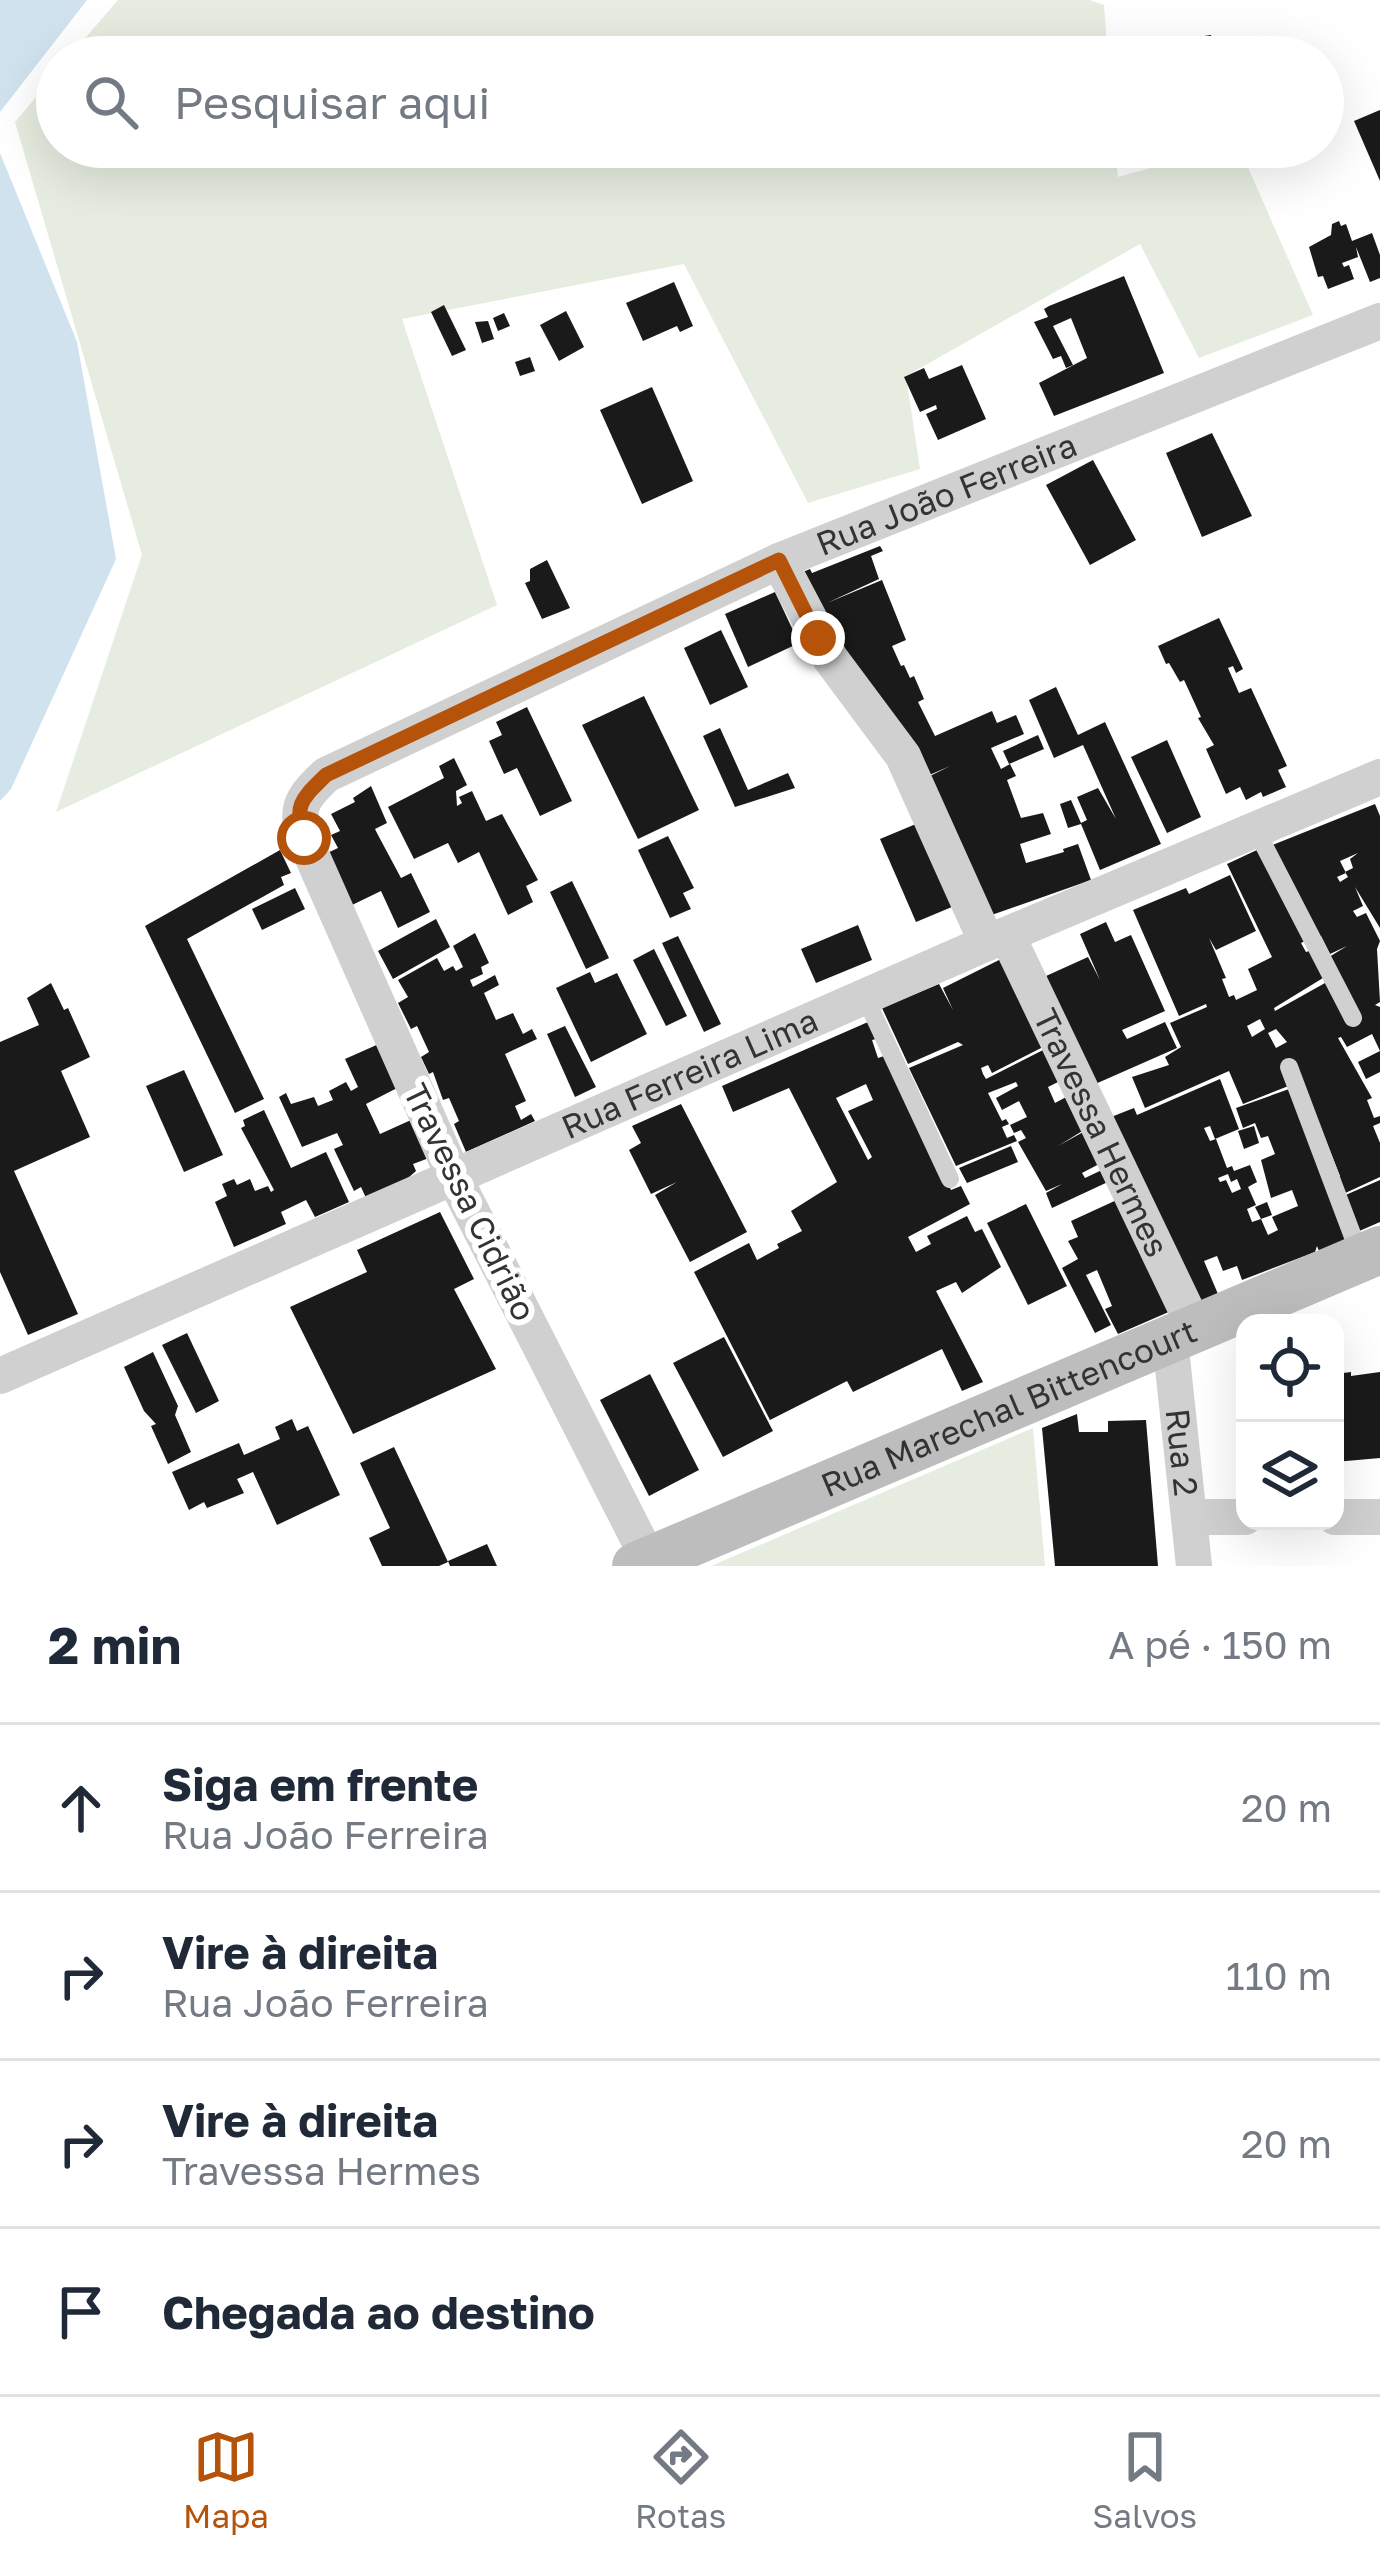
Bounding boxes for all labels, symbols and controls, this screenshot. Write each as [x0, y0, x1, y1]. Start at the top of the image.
search box [36, 36, 1344, 168]
icon: search [78, 69, 144, 135]
text: Pesquisar aqui [174, 75, 490, 129]
street label: Rua João Ferreira [811, 424, 1082, 563]
route end [791, 611, 845, 665]
route start [277, 811, 331, 865]
street label: Rua Ferreira Lima [555, 1000, 823, 1146]
street label: Travessa Hermes [1026, 1002, 1178, 1262]
street label: Travessa Cidrião [396, 1077, 545, 1327]
street label: Rua Marechal Bittencourt [815, 1310, 1202, 1504]
map controls [1236, 1314, 1344, 1530]
button: locate [1236, 1314, 1344, 1422]
street label: Rua 2 [1158, 1407, 1206, 1498]
button: layers [1236, 1422, 1344, 1530]
text: 2 min [48, 1614, 181, 1675]
text: A pé · 150 m [1108, 1621, 1332, 1668]
text: Siga em frente [162, 1757, 478, 1811]
icon: ahead [48, 1775, 114, 1841]
text: 20 m [1241, 1784, 1332, 1831]
text: Rua João Ferreira [162, 1811, 489, 1858]
text: Vire à direita [162, 1925, 438, 1979]
icon: right [48, 1943, 114, 2009]
text: 110 m [1226, 1952, 1332, 1999]
text: Rua João Ferreira [162, 1979, 489, 2026]
text: Vire à direita [162, 2093, 438, 2147]
icon: right [48, 2111, 114, 2177]
text: 20 m [1241, 2120, 1332, 2167]
text: Travessa Hermes [162, 2147, 481, 2194]
icon: arrive [48, 2279, 114, 2345]
text: Chegada ao destino [162, 2285, 595, 2339]
tab: Mapa [183, 2424, 269, 2535]
tab: Rotas [635, 2424, 726, 2535]
tab: Salvos [1092, 2424, 1197, 2535]

